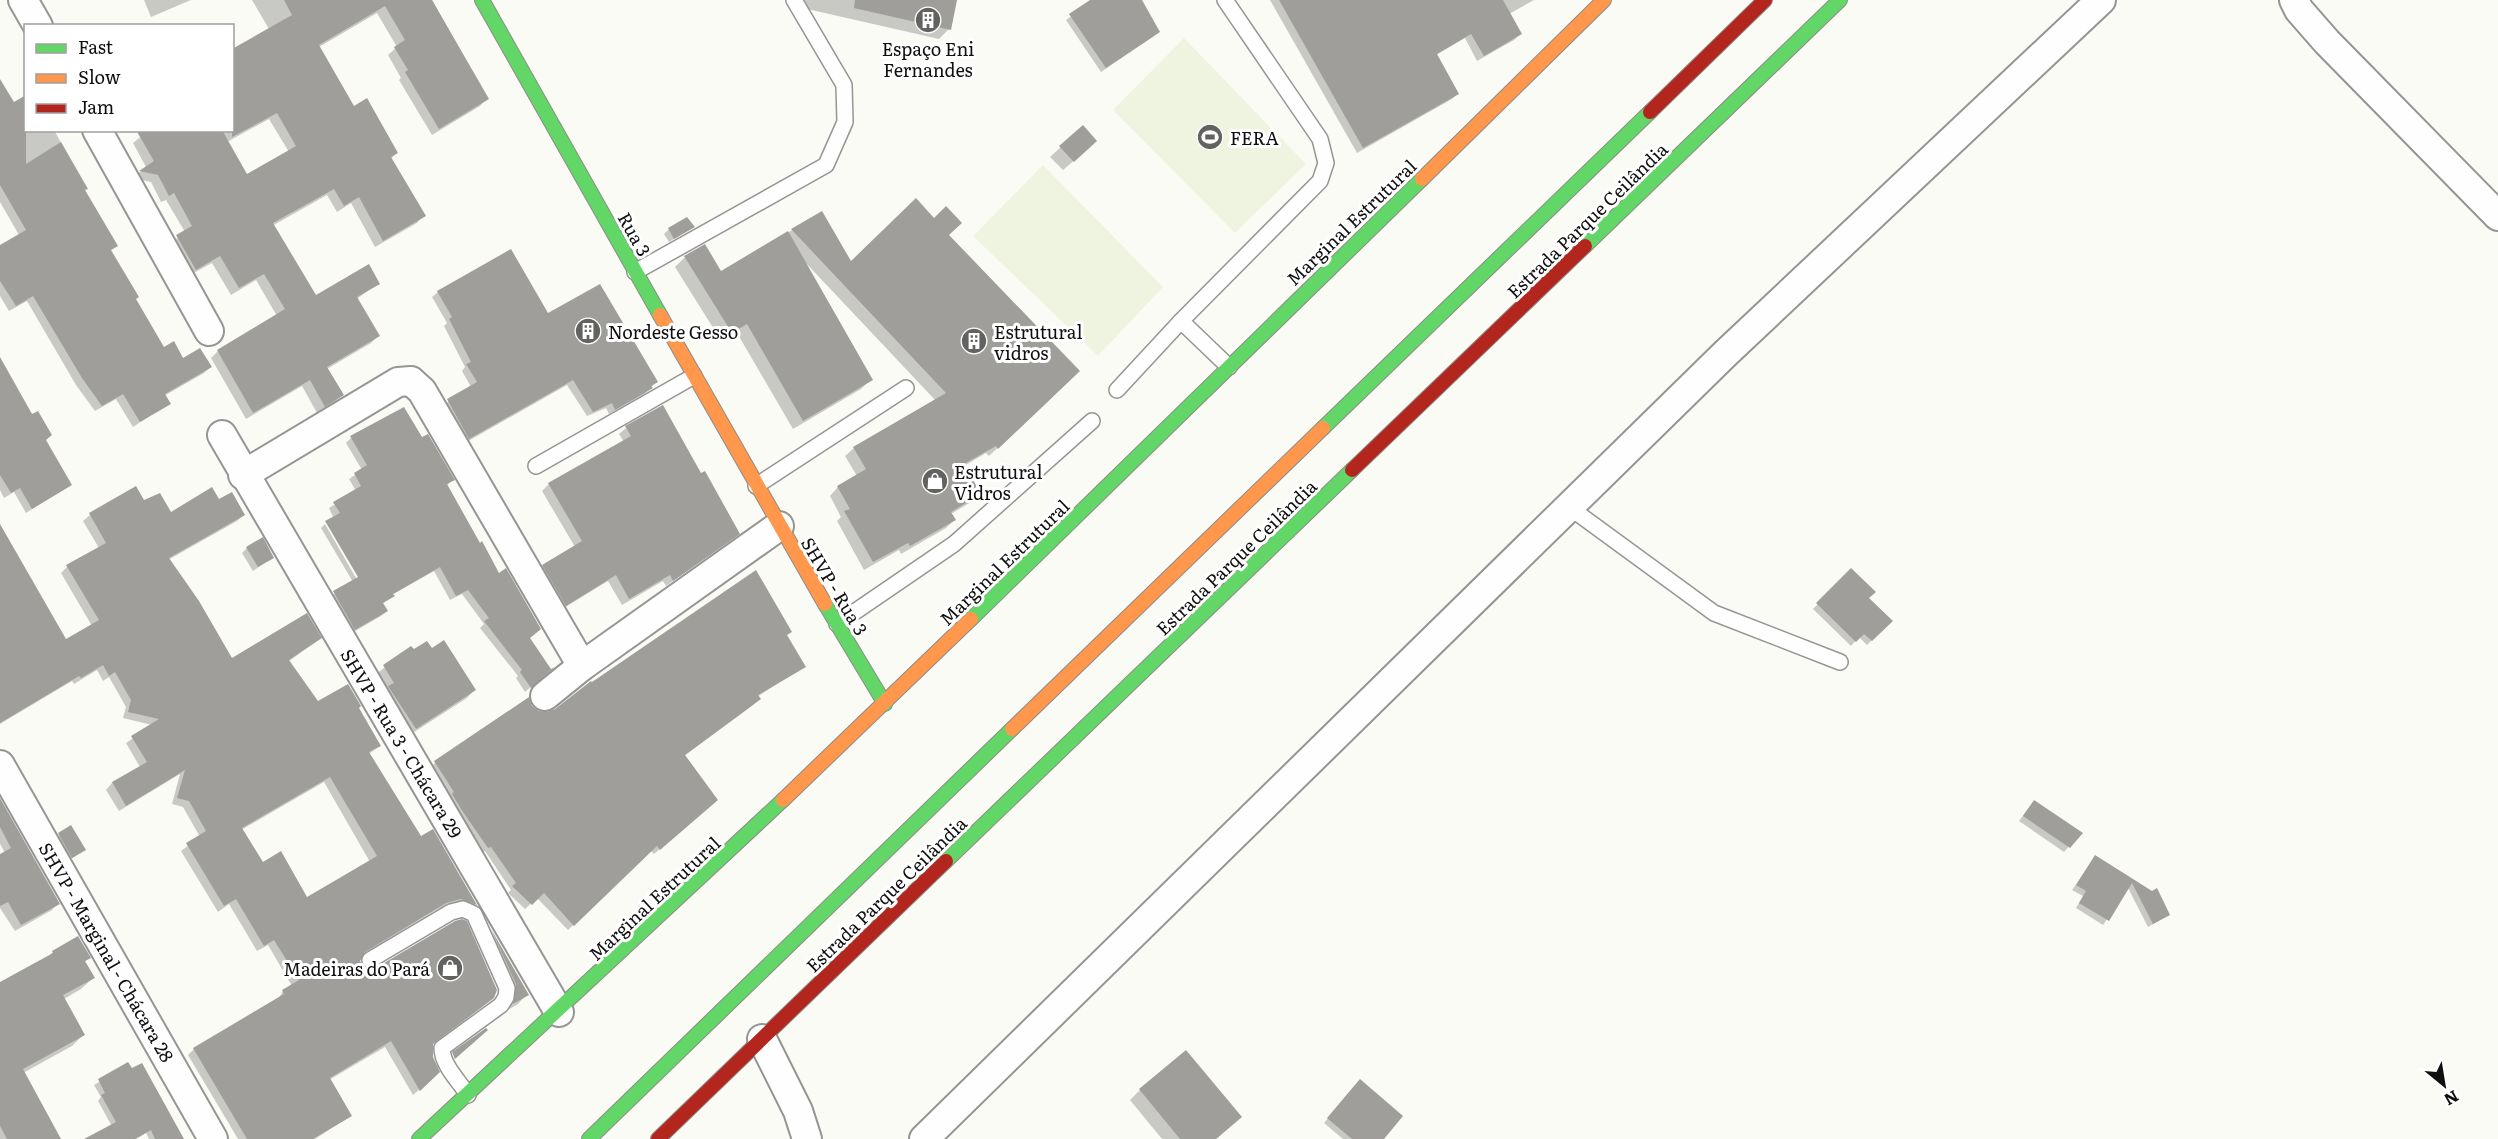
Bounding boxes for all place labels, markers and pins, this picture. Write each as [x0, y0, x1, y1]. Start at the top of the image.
building icon: Espaço Eni Fernandes [913, 5, 943, 35]
place label: Espaço Eni Fernandes [882, 35, 974, 83]
sports icon: FERA [1195, 122, 1225, 152]
place label: FERA [1230, 124, 1279, 151]
building icon: Nordeste Gesso [573, 316, 603, 346]
place label: Nordeste Gesso [608, 318, 738, 345]
place label: Estrutural vidros [994, 318, 1082, 366]
building icon: Estrutural vidros [959, 326, 989, 356]
place label: Estrutural Vidros [954, 458, 1042, 506]
shop icon: Estrutural Vidros [920, 466, 950, 496]
shop icon: Madeiras do Pará [435, 953, 465, 983]
place label: Madeiras do Pará [283, 955, 430, 982]

